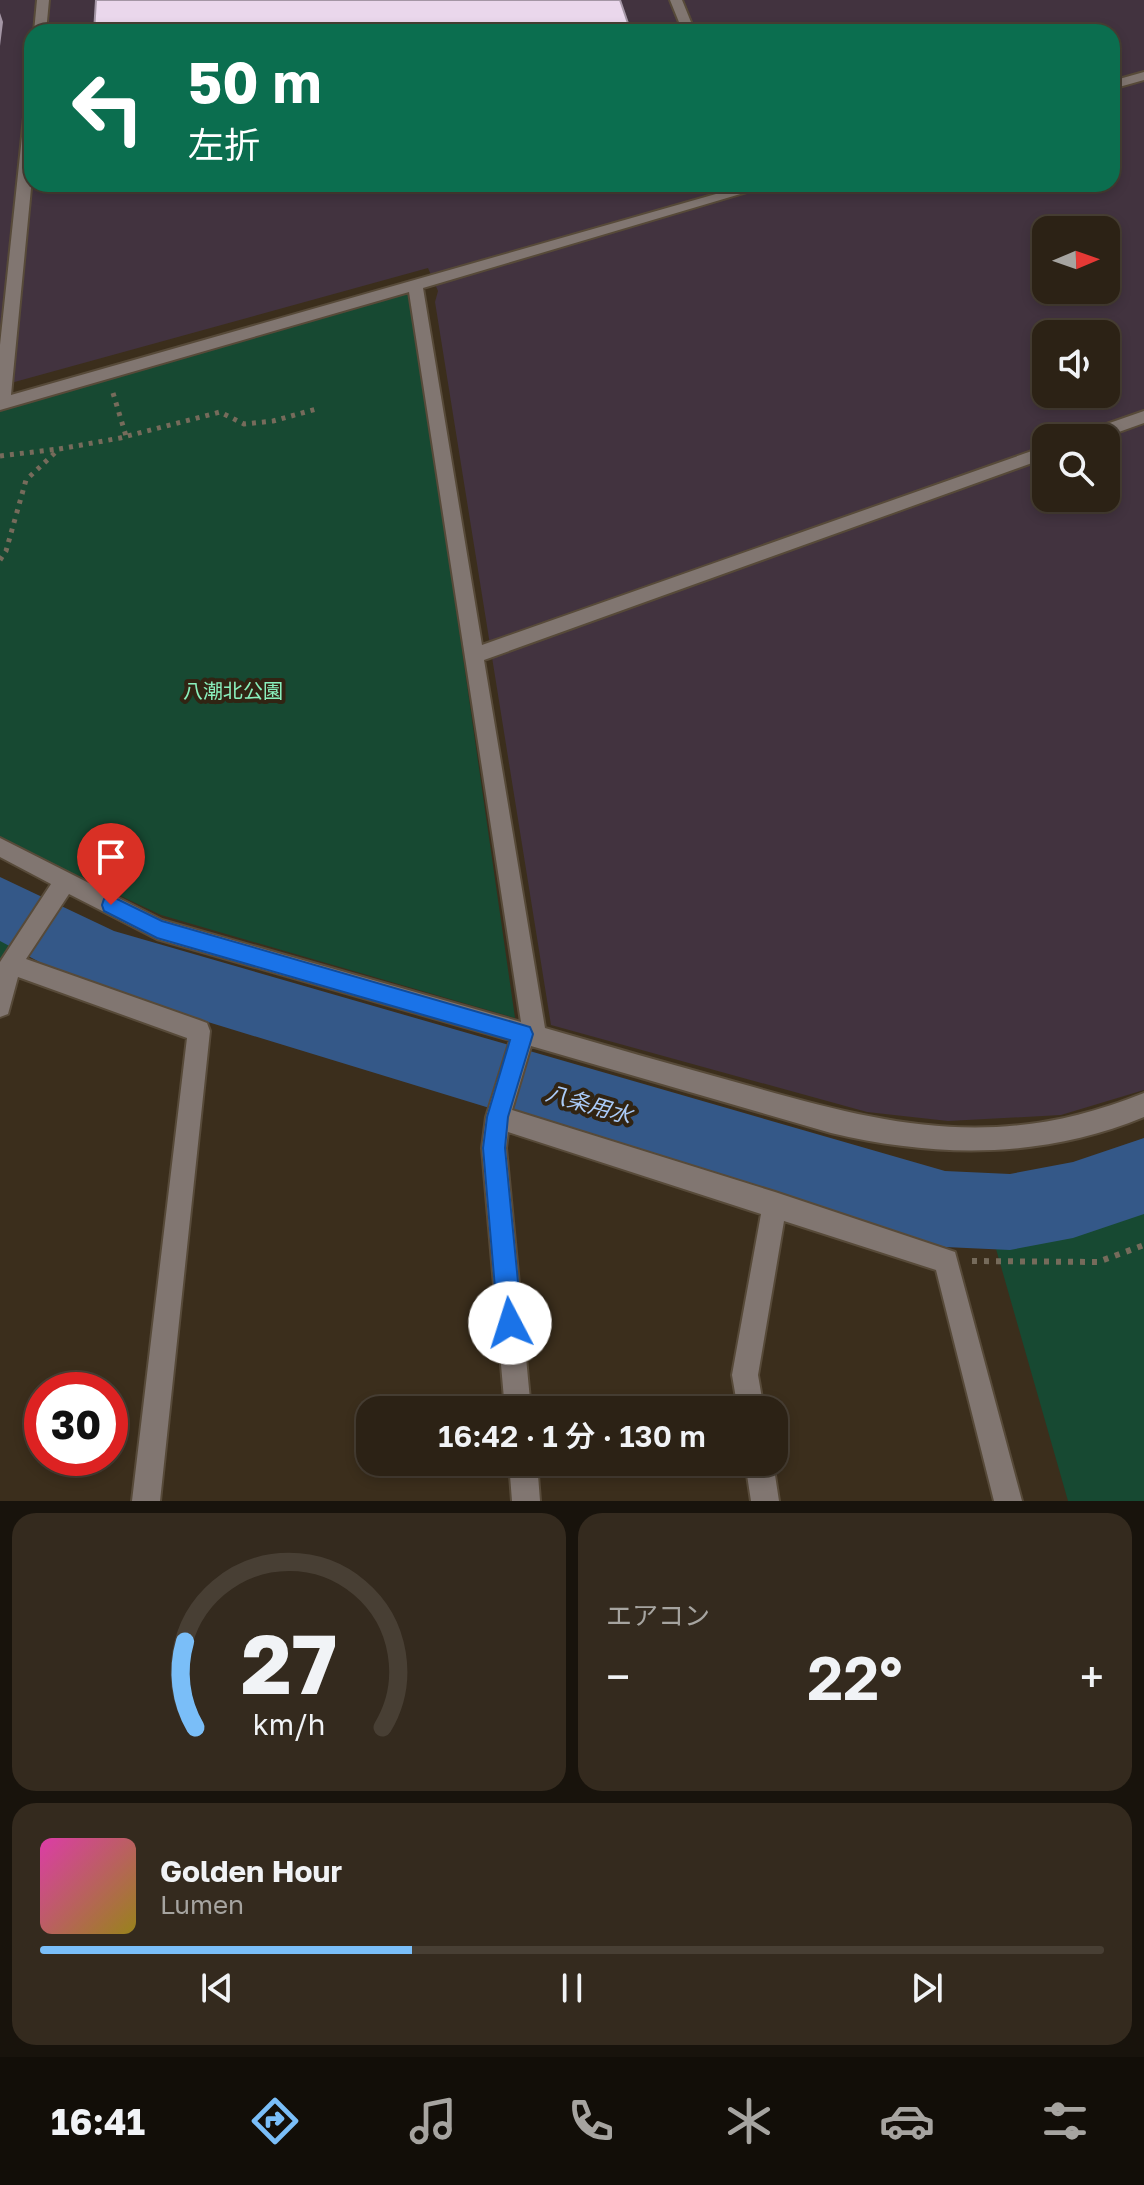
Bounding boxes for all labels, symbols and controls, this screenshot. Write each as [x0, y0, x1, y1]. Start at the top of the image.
text: 50 m [188, 48, 322, 115]
icon: left [56, 56, 160, 160]
text: 左折 [188, 123, 260, 166]
north arrow [1032, 216, 1120, 304]
map controls [1032, 216, 1120, 512]
button: sound [1032, 320, 1120, 408]
button: search [1032, 424, 1120, 512]
park label: 八潮北公園 [183, 678, 283, 702]
pin [77, 823, 145, 905]
icon: arrive [89, 835, 133, 879]
water label: 八条用水 [543, 1078, 637, 1129]
position arrow [468, 1281, 552, 1365]
speed limit sign: 30 [24, 1372, 128, 1476]
text: 16:42 · 1 分 · 130 m [438, 1418, 706, 1454]
text: エアコン [606, 1600, 710, 1631]
text: 27 [241, 1612, 337, 1712]
text: 22° [807, 1641, 903, 1713]
text: − [606, 1650, 630, 1703]
text: + [1080, 1650, 1104, 1703]
text: km/h [253, 1707, 325, 1741]
text: Golden Hour [160, 1853, 342, 1889]
text: Lumen [160, 1889, 244, 1920]
icon: previous [195, 1966, 239, 2010]
icon: pause [550, 1966, 594, 2010]
icon: next [905, 1966, 949, 2010]
icon: directions [247, 2093, 303, 2149]
icon: music [405, 2093, 461, 2149]
icon: phone [563, 2093, 619, 2149]
icon: climate [721, 2093, 777, 2149]
icon: car [879, 2093, 935, 2149]
icon: filters [1037, 2093, 1093, 2149]
text: 16:41 [51, 2100, 145, 2143]

